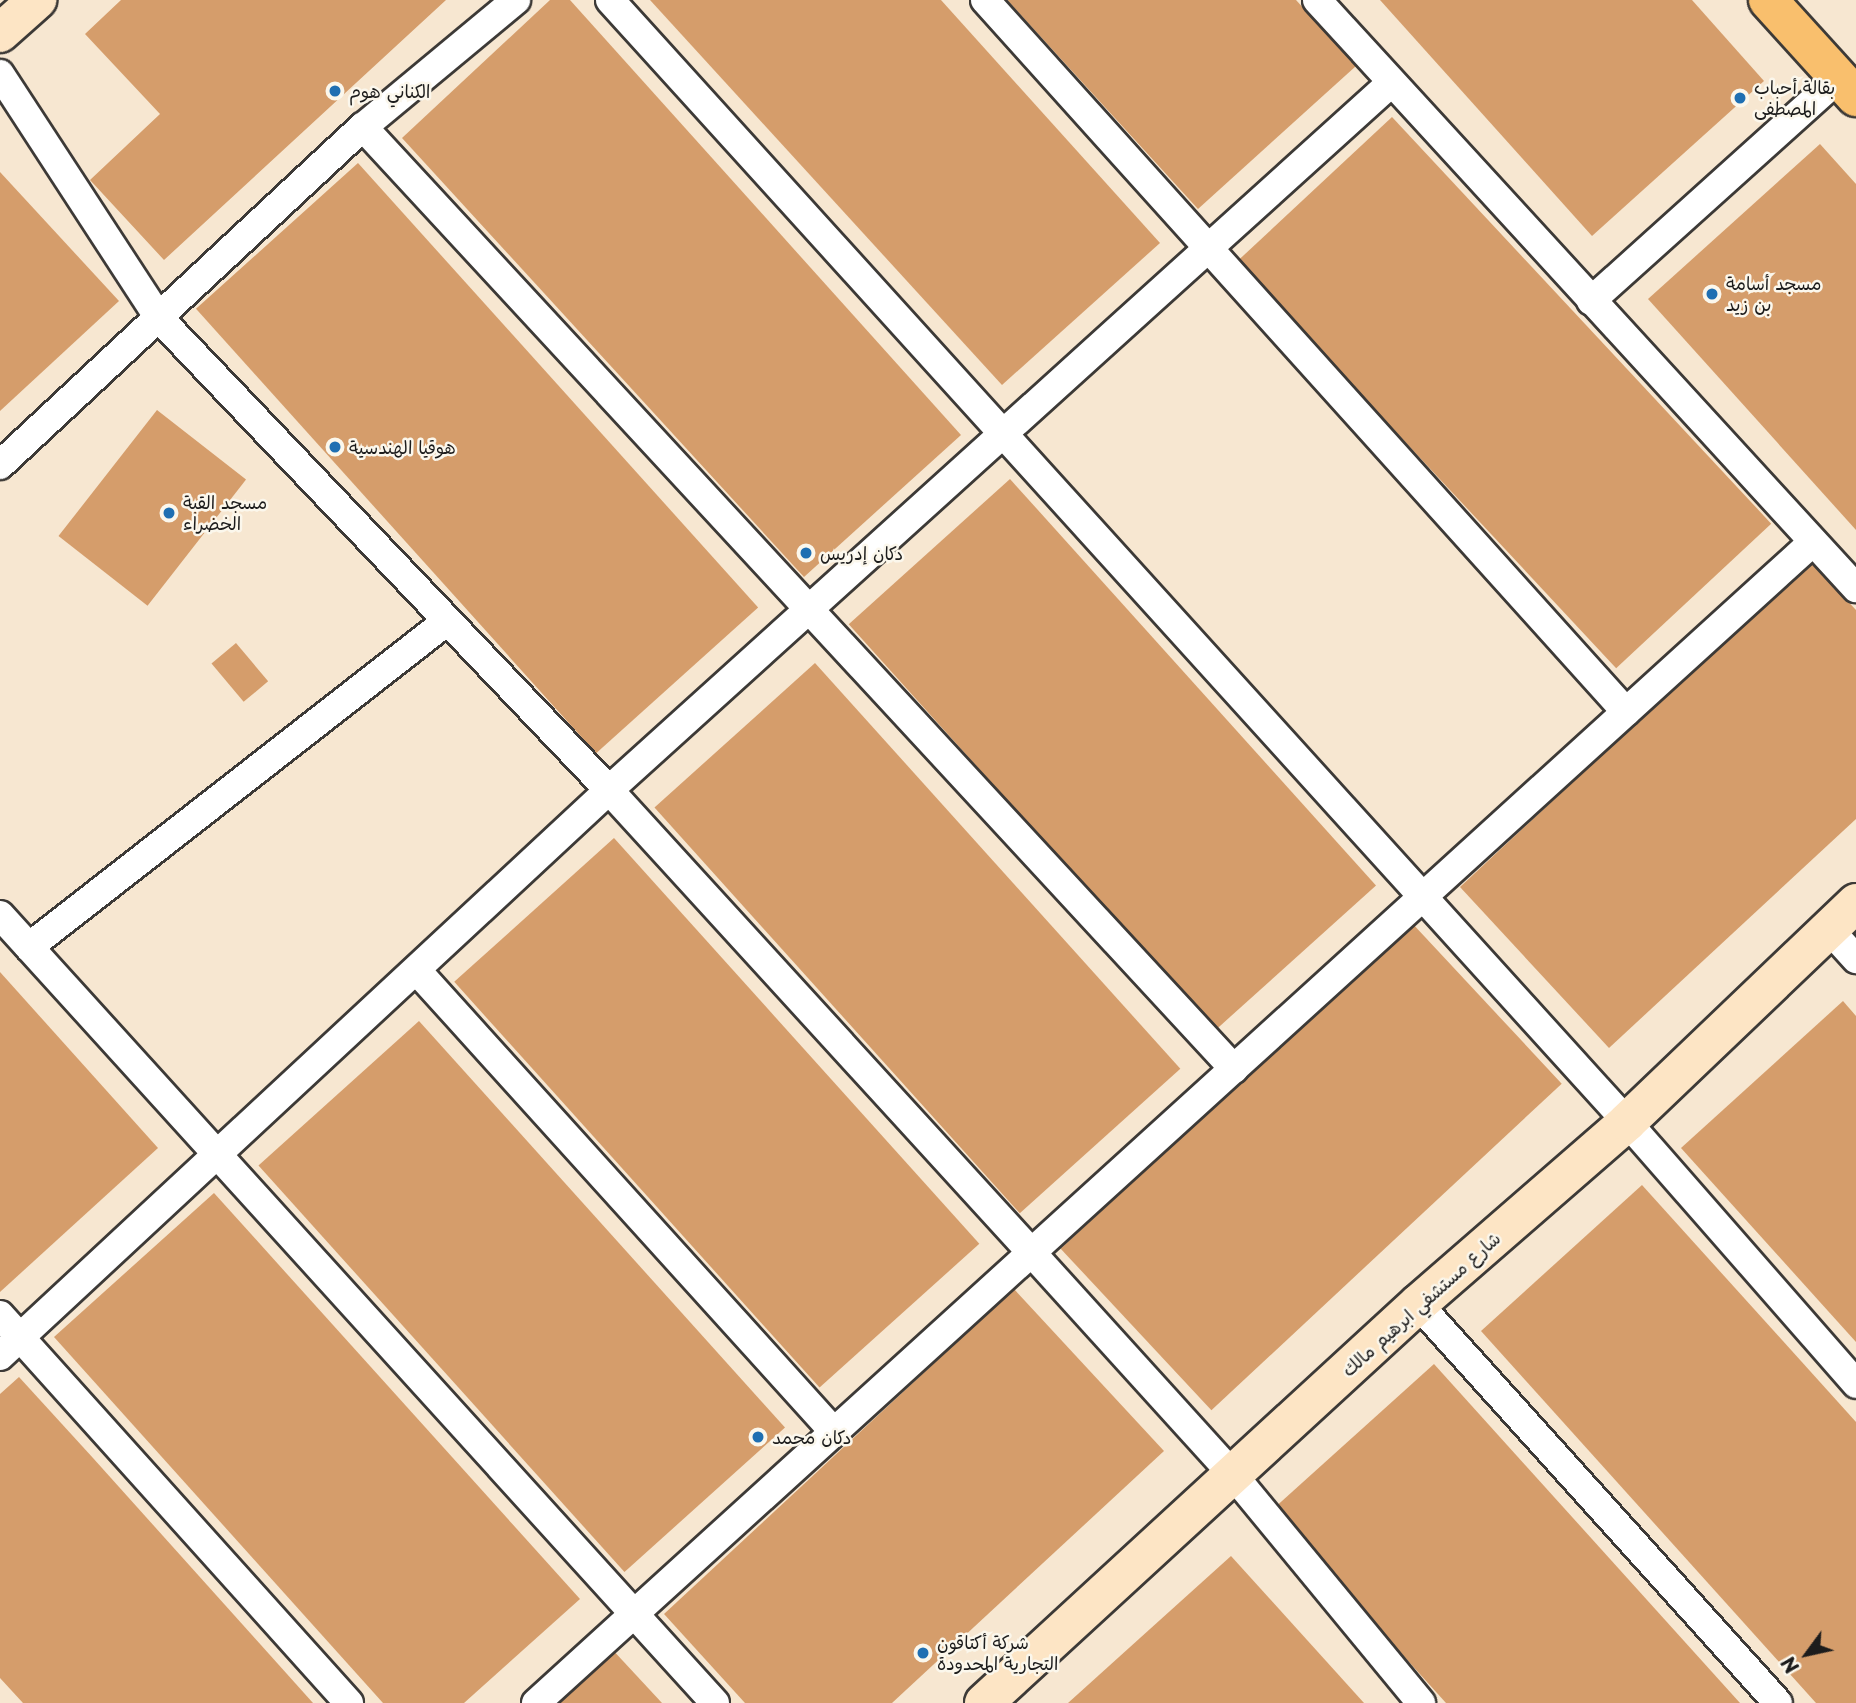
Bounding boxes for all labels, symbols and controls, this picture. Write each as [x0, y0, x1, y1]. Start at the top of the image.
place label: بقالة أحباب المصطفى [1754, 77, 1835, 119]
place label: الكناني هوم [349, 80, 430, 102]
marker: الكناني هوم [327, 83, 343, 99]
marker: بقالة أحباب المصطفى [1732, 90, 1748, 106]
place label: مسجد أسامة بن زيد [1726, 273, 1821, 316]
marker: مسجد أسامة بن زيد [1704, 286, 1720, 302]
place label: هوقيا الهندسية [349, 436, 456, 458]
marker: هوقيا الهندسية [327, 439, 343, 455]
place label: مسجد القبة الخضراء [183, 492, 267, 534]
marker: مسجد القبة الخضراء [161, 505, 177, 521]
place label: دكان إدريس [820, 542, 903, 564]
marker: دكان إدريس [798, 545, 814, 561]
street label: شارع مستشفي ابرهيم مالك [1337, 1227, 1505, 1381]
place label: دكان محمد [772, 1426, 852, 1448]
marker: دكان محمد [750, 1429, 766, 1445]
north arrow [1772, 1619, 1842, 1689]
place label: شركة أكتاقون التجارية المحدودة [937, 1632, 1058, 1674]
marker: شركة أكتاقون التجارية المحدودة [915, 1645, 931, 1661]
text: N [1774, 1651, 1805, 1679]

